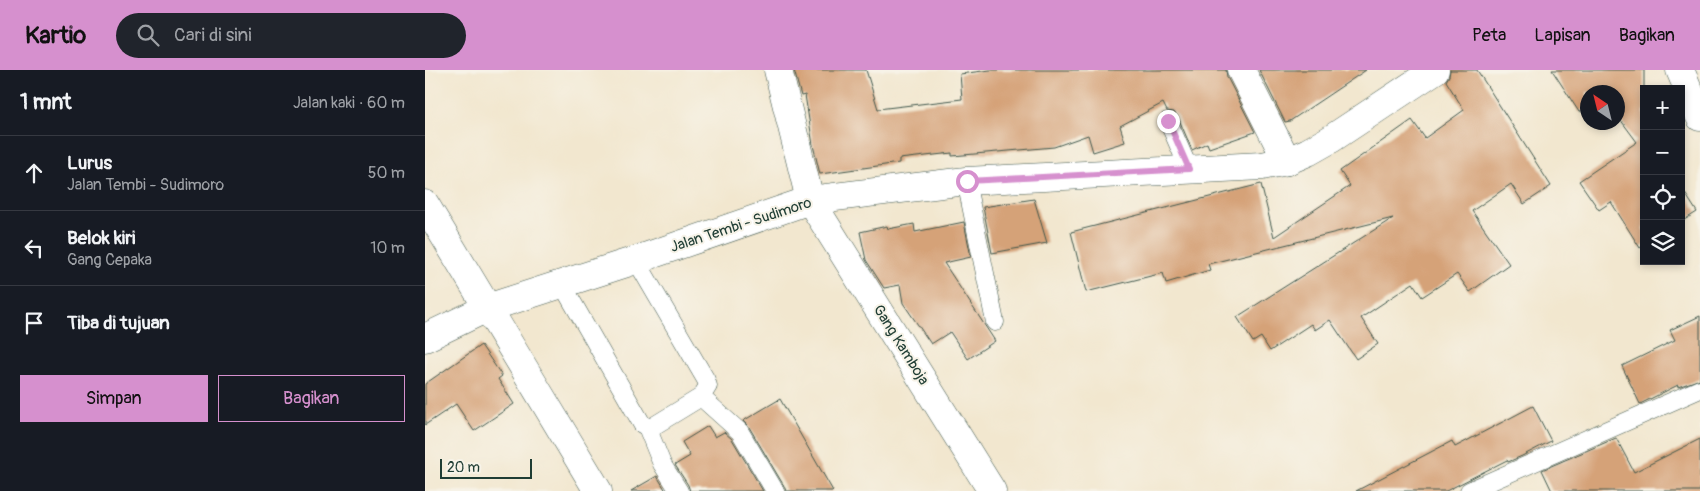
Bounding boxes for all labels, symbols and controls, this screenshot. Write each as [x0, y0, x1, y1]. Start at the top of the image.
search box [116, 13, 466, 58]
text: Kartio [25, 21, 86, 50]
icon: search [134, 21, 162, 49]
text: Cari di sini [174, 23, 252, 47]
text: Peta [1472, 24, 1506, 47]
text: Lapisan [1534, 24, 1591, 47]
text: Bagikan [1619, 24, 1675, 47]
north arrow [1580, 85, 1625, 130]
map controls [1640, 85, 1685, 265]
button: + [1640, 85, 1685, 130]
text: 1 mnt [20, 89, 72, 116]
text: Jalan kaki · 60 m [293, 93, 405, 113]
route end [1157, 110, 1180, 133]
button: − [1640, 130, 1685, 175]
text: Lurus [67, 151, 112, 175]
icon: ahead [20, 159, 48, 187]
text: 50 m [368, 163, 405, 183]
route start [956, 170, 979, 193]
text: Jalan Tembi - Sudimoro [67, 175, 224, 195]
button: locate [1640, 175, 1685, 220]
street label: Jalan Tembi - Sudimoro [668, 193, 814, 257]
button: layers [1640, 220, 1685, 265]
text: Belok kiri [67, 226, 135, 250]
icon: left [20, 234, 48, 262]
text: 10 m [370, 238, 405, 258]
text: Gang Cepaka [67, 250, 152, 270]
street label: Gang Kamboja [869, 301, 933, 389]
icon: arrive [20, 309, 48, 337]
text: Tiba di tujuan [67, 311, 170, 335]
button: Simpan [20, 375, 208, 422]
button: Bagikan [218, 375, 405, 422]
scale bar [440, 456, 533, 479]
text: 20 m [447, 459, 480, 476]

